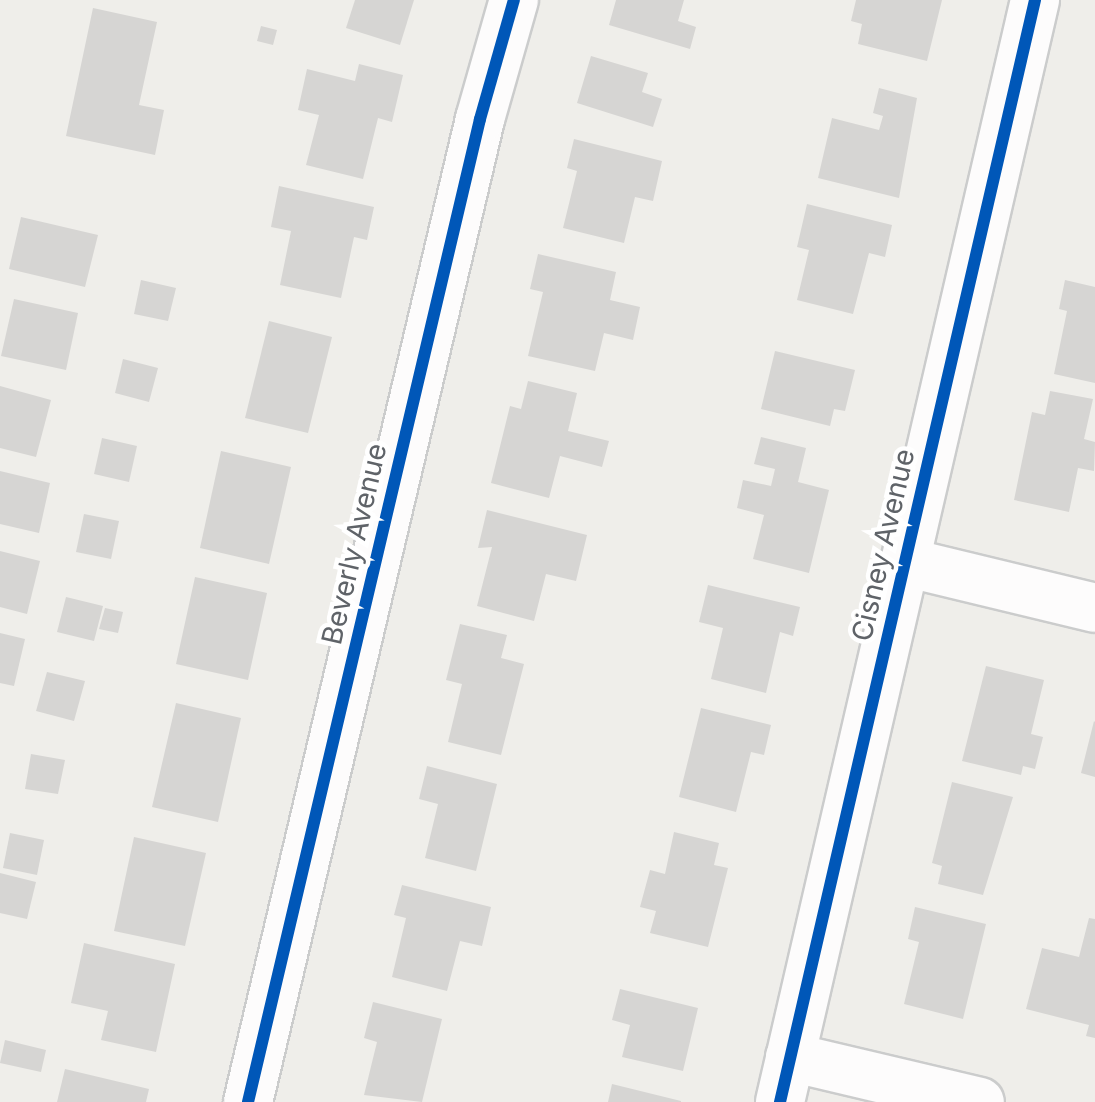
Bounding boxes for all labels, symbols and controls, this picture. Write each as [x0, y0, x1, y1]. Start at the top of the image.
street label: Beverly Avenue [315, 440, 393, 648]
street label: Cisney Avenue [845, 446, 921, 644]

